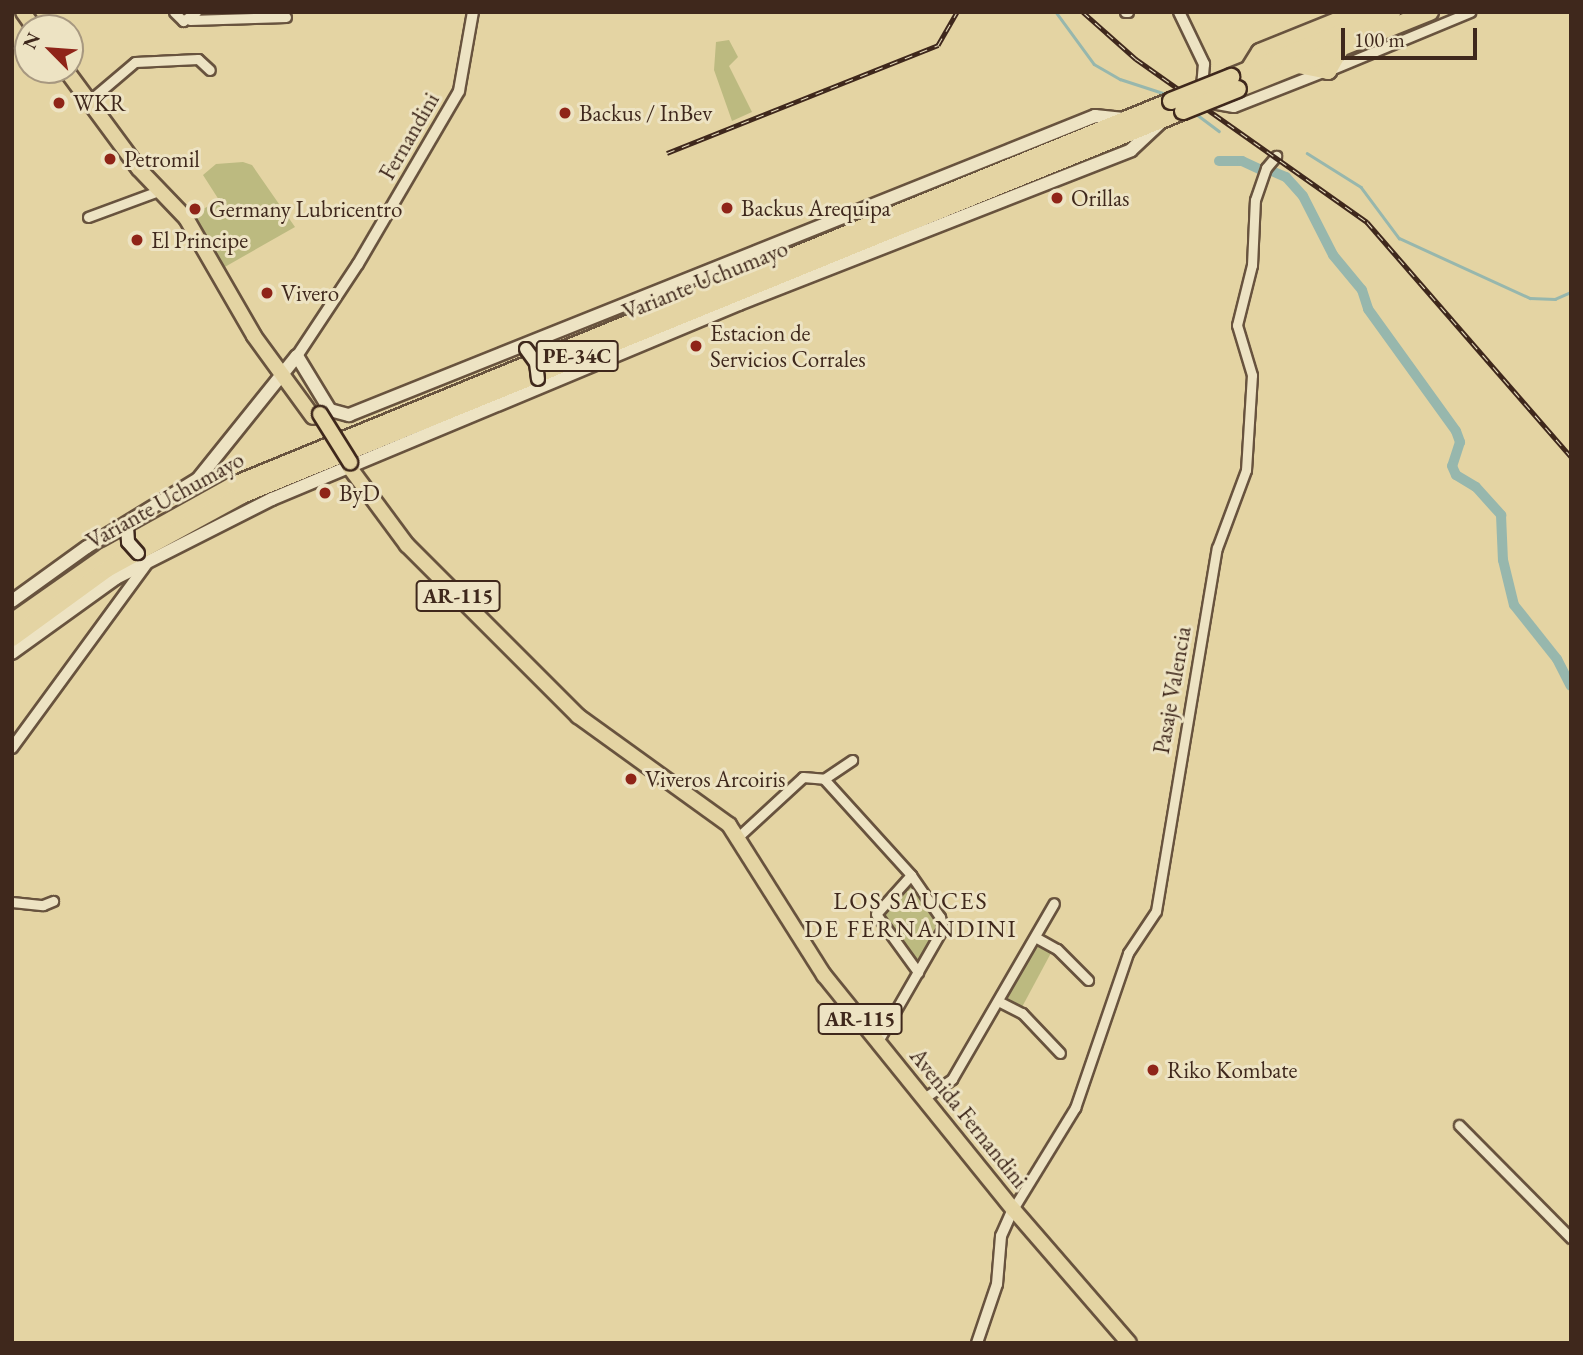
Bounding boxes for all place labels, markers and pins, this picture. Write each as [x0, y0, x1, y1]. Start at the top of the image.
place label: WKR [73, 89, 126, 117]
marker: WKR [51, 95, 67, 111]
place label: Backus / InBev [579, 99, 712, 127]
marker: Backus / InBev [557, 105, 573, 121]
place label: Petromil [124, 145, 200, 173]
marker: Petromil [102, 151, 118, 167]
place label: Orillas [1071, 184, 1130, 212]
marker: Orillas [1049, 190, 1065, 206]
place label: Backus Arequipa [741, 194, 891, 222]
place label: Germany Lubricentro [209, 195, 402, 223]
marker: Backus Arequipa [719, 200, 735, 216]
marker: Germany Lubricentro [187, 201, 203, 217]
place label: El Principe [151, 226, 248, 254]
marker: El Principe [129, 232, 145, 248]
place label: Vivero [281, 279, 339, 307]
marker: Vivero [259, 285, 275, 301]
place label: Estacion de Servicios Corrales [710, 319, 866, 373]
marker: Estacion de Servicios Corrales [688, 338, 704, 354]
place label: ByD [339, 479, 380, 507]
marker: ByD [317, 485, 333, 501]
place label: Viveros Arcoiris [645, 765, 785, 793]
marker: Viveros Arcoiris [623, 771, 639, 787]
place label: Riko Kombate [1167, 1056, 1298, 1084]
marker: Riko Kombate [1145, 1062, 1161, 1078]

